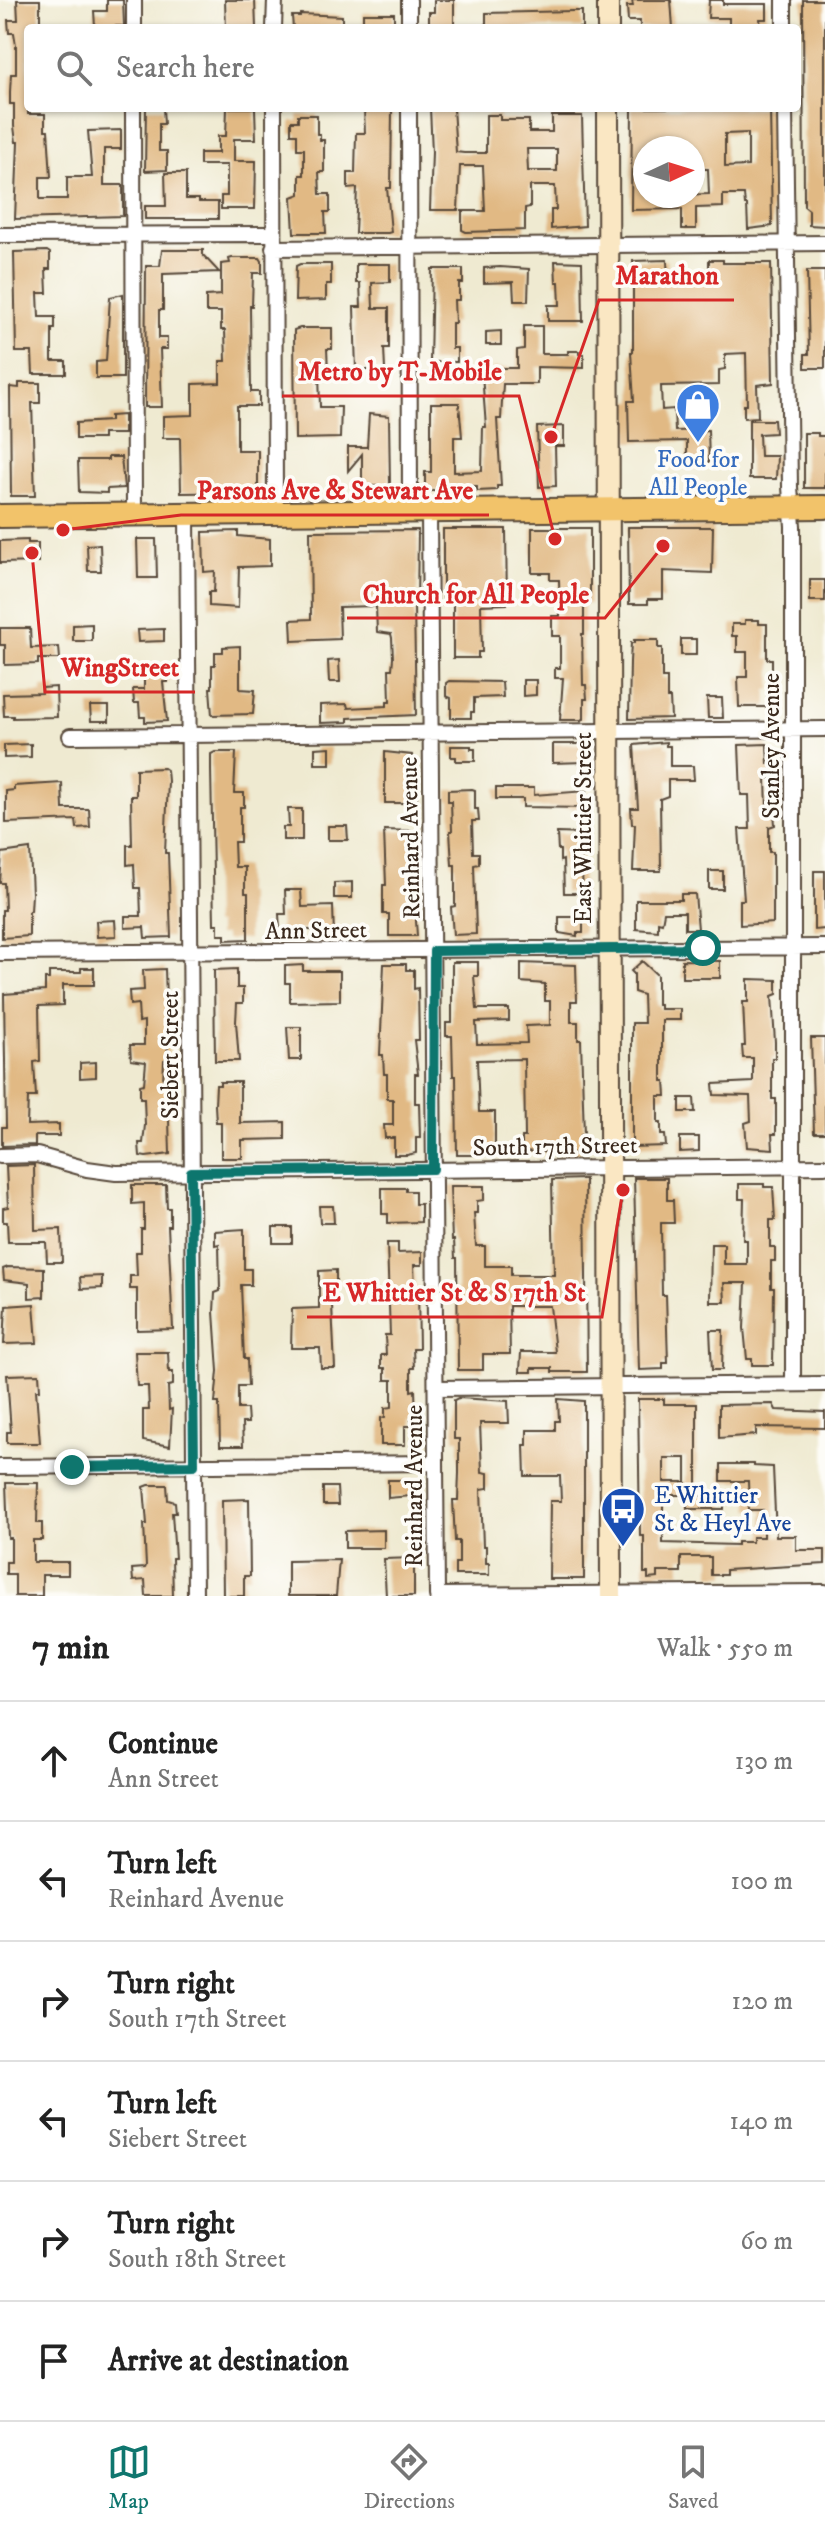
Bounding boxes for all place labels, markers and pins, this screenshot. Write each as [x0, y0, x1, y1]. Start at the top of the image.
callout: Marathon [599, 250, 734, 300]
callout: Metro by T-Mobile [282, 346, 519, 396]
shop icon: Food for All People [674, 381, 722, 444]
place label: Food for All People [648, 445, 748, 503]
callout: Parsons Ave & Stewart Ave [181, 465, 489, 515]
callout: Church for All People [347, 568, 605, 618]
callout: WingStreet [45, 642, 195, 692]
callout: E Whittier St & S 17th St [307, 1267, 602, 1317]
place label: E Whittier St & Heyl Ave [654, 1481, 791, 1539]
bus stop icon: E Whittier St & Heyl Ave [599, 1485, 647, 1548]

